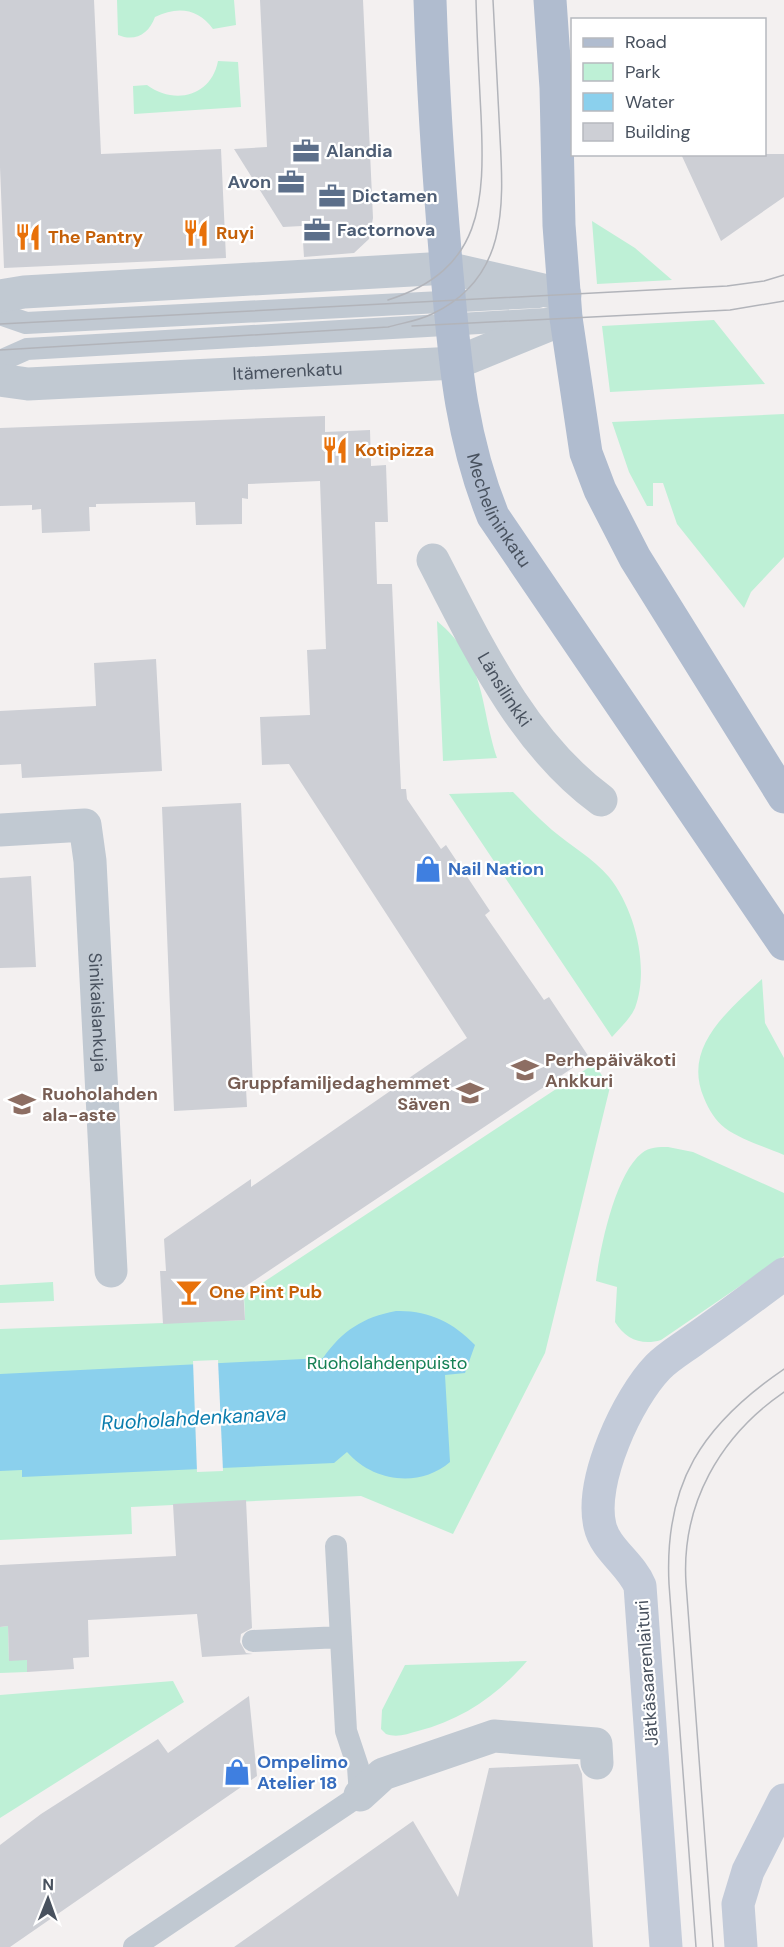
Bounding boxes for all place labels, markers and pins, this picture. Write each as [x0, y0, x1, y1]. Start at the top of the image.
office icon: Alandia [291, 136, 321, 166]
place label: Alandia [326, 139, 393, 163]
office icon: Avon [276, 167, 306, 197]
place label: Avon [227, 170, 271, 194]
office icon: Dictamen [317, 181, 347, 211]
place label: Dictamen [352, 184, 438, 208]
office icon: Factornova [302, 215, 332, 245]
restaurant icon: Ruyi [181, 218, 211, 248]
place label: Factornova [337, 218, 435, 242]
place label: Ruyi [216, 221, 254, 245]
restaurant icon: The Pantry [13, 222, 43, 252]
place label: The Pantry [48, 225, 143, 249]
restaurant icon: Kotipizza [320, 435, 350, 465]
place label: Kotipizza [355, 438, 434, 462]
shop icon: Nail Nation [413, 854, 443, 884]
place label: Nail Nation [448, 857, 544, 881]
place label: Perhepäiväkoti Ankkuri [545, 1048, 676, 1093]
school or university icon: Perhepäiväkoti Ankkuri [510, 1055, 540, 1085]
place label: Gruppfamiljedaghemmet Säven [227, 1071, 450, 1116]
school or university icon: Gruppfamiljedaghemmet Säven [455, 1078, 485, 1108]
place label: Ruoholahden ala-aste [42, 1082, 158, 1127]
school or university icon: Ruoholahden ala-aste [7, 1089, 37, 1119]
bar icon: One Pint Pub [174, 1277, 204, 1307]
place label: One Pint Pub [209, 1280, 322, 1304]
place label: Ompelimo Atelier 18 [257, 1750, 348, 1795]
shop icon: Ompelimo Atelier 18 [222, 1757, 252, 1787]

